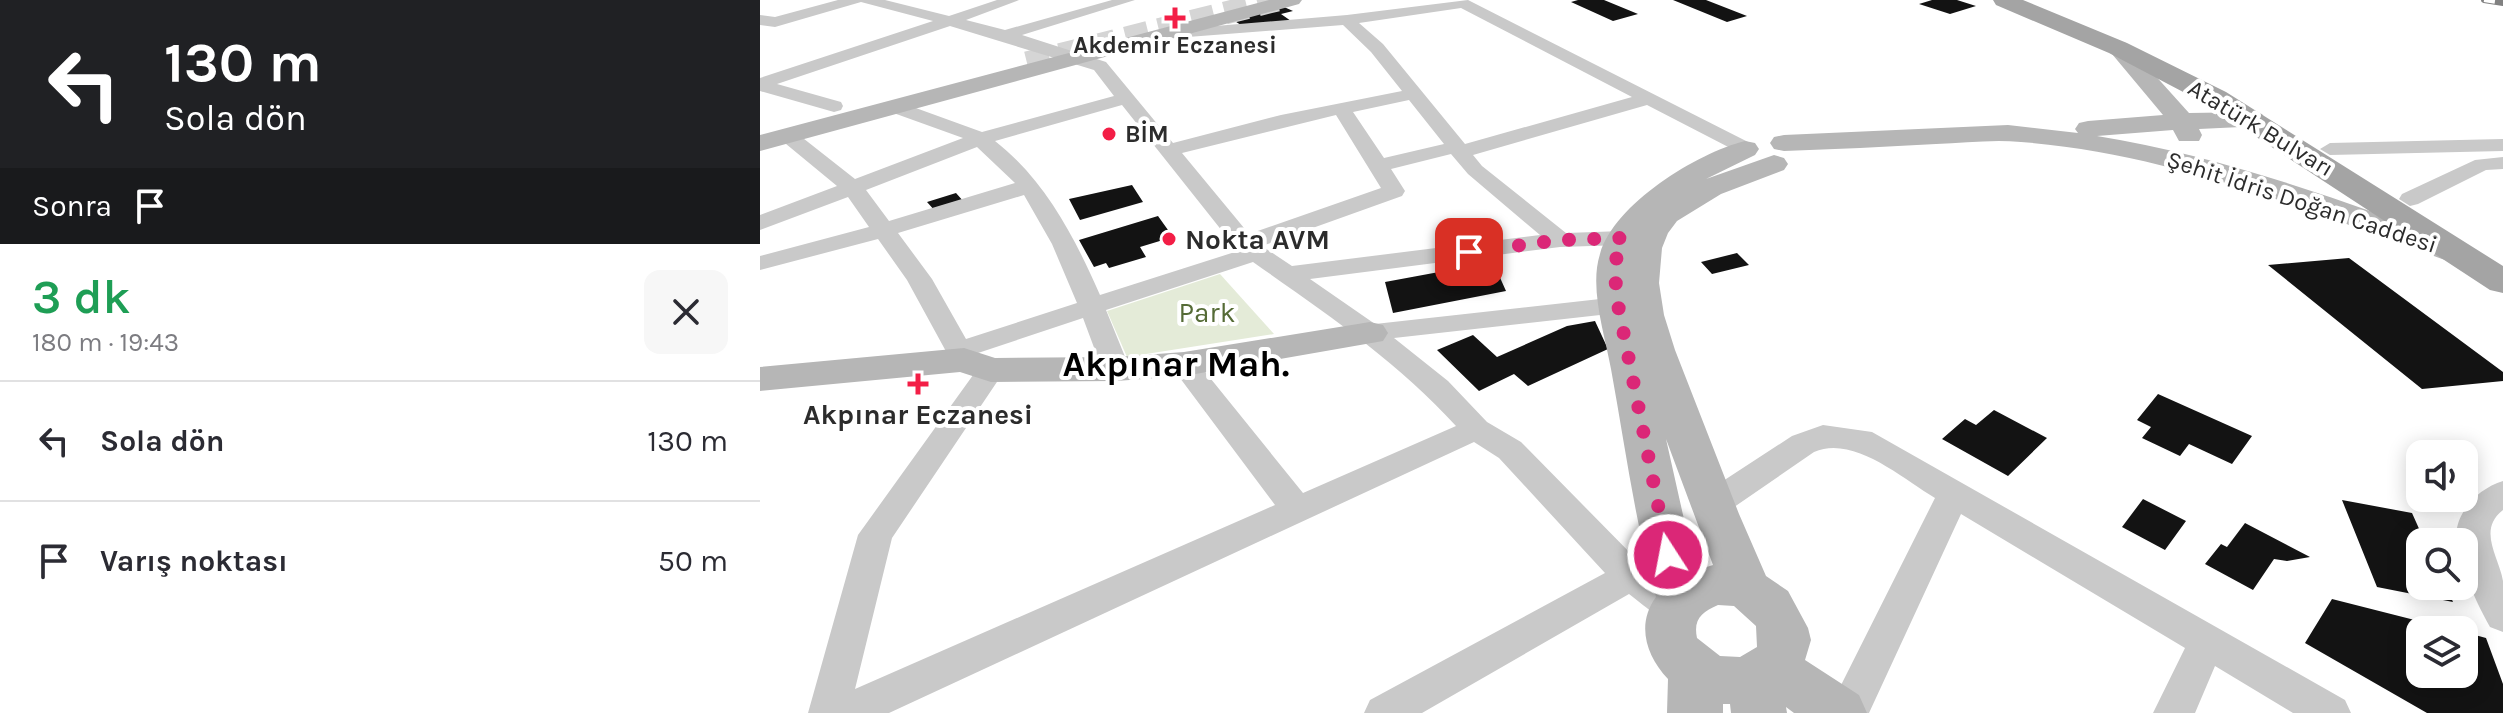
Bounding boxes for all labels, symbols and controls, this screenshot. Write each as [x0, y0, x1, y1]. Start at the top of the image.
marker: Akdemir Eczanesi [1166, 9, 1184, 27]
text: 130 m [164, 30, 322, 95]
place label: Akdemir Eczanesi [1073, 31, 1277, 59]
icon: left [32, 32, 136, 136]
street label: Atatürk Bulvarı [2183, 74, 2339, 182]
text: Sola dön [164, 97, 307, 139]
place label: BİM [1125, 120, 1169, 148]
marker: BİM [1100, 125, 1118, 143]
street label: Şehit İdris Doğan Caddesi [2163, 145, 2441, 259]
icon: arrive [128, 184, 172, 228]
text: Sonra [32, 188, 112, 224]
pin [1435, 218, 1503, 286]
place label: Nokta AVM [1185, 223, 1330, 256]
marker: Nokta AVM [1160, 230, 1178, 248]
icon: arrive [1447, 230, 1491, 274]
text: 3 dk [32, 269, 131, 325]
button: close [644, 270, 728, 354]
park label: Park [1179, 296, 1235, 329]
text: 180 m · 19:43 [32, 327, 179, 358]
district label: Akpınar Mah. [1062, 343, 1290, 385]
marker: Akpınar Eczanesi [909, 375, 927, 393]
place label: Akpınar Eczanesi [803, 398, 1033, 431]
icon: left [32, 419, 76, 463]
text: Sola dön [100, 423, 224, 459]
text: 130 m [647, 423, 728, 459]
map controls [2406, 440, 2478, 688]
button: sound [2406, 440, 2478, 512]
position arrow [1626, 513, 1710, 597]
button: search [2406, 528, 2478, 600]
icon: arrive [32, 539, 76, 583]
text: Varış noktası [100, 543, 288, 579]
text: 50 m [658, 543, 728, 579]
button: layers [2406, 616, 2478, 688]

